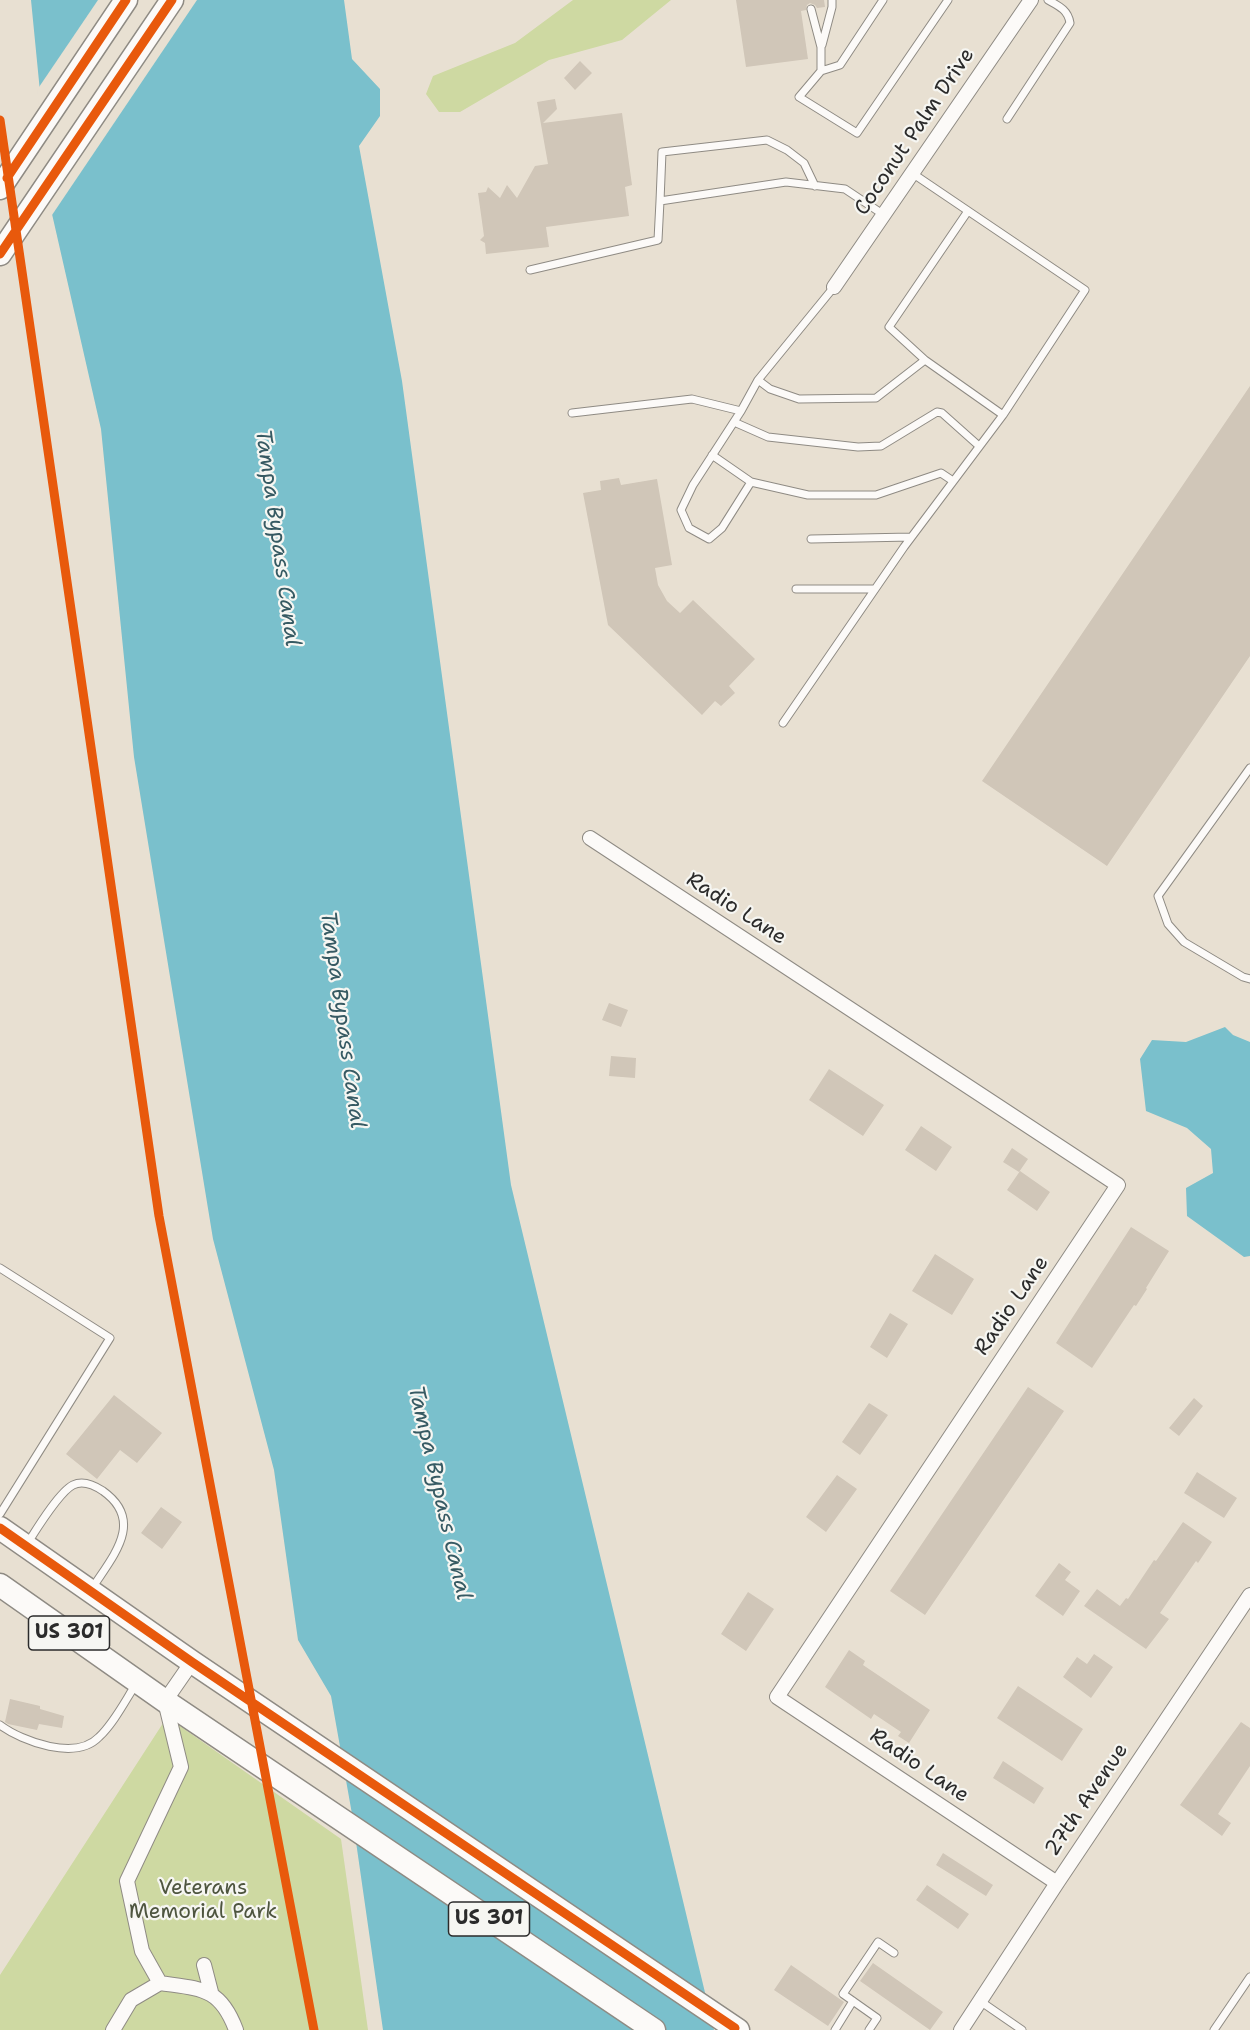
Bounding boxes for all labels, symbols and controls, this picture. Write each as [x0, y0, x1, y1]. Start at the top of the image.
street label: Coconut Palm Drive [850, 44, 980, 220]
water label: Tampa Bypass Canal [249, 428, 305, 648]
street label: Radio Lane [681, 867, 791, 951]
water label: Tampa Bypass Canal [314, 910, 370, 1130]
street label: Radio Lane [970, 1251, 1054, 1361]
water label: Tampa Bypass Canal [401, 1383, 477, 1603]
road number: US 301 [28, 1616, 110, 1650]
street label: Radio Lane [864, 1724, 974, 1808]
street label: 27th Avenue [1040, 1739, 1134, 1861]
park label: Veterans Memorial Park [129, 1876, 277, 1926]
road number: US 301 [448, 1902, 530, 1936]

